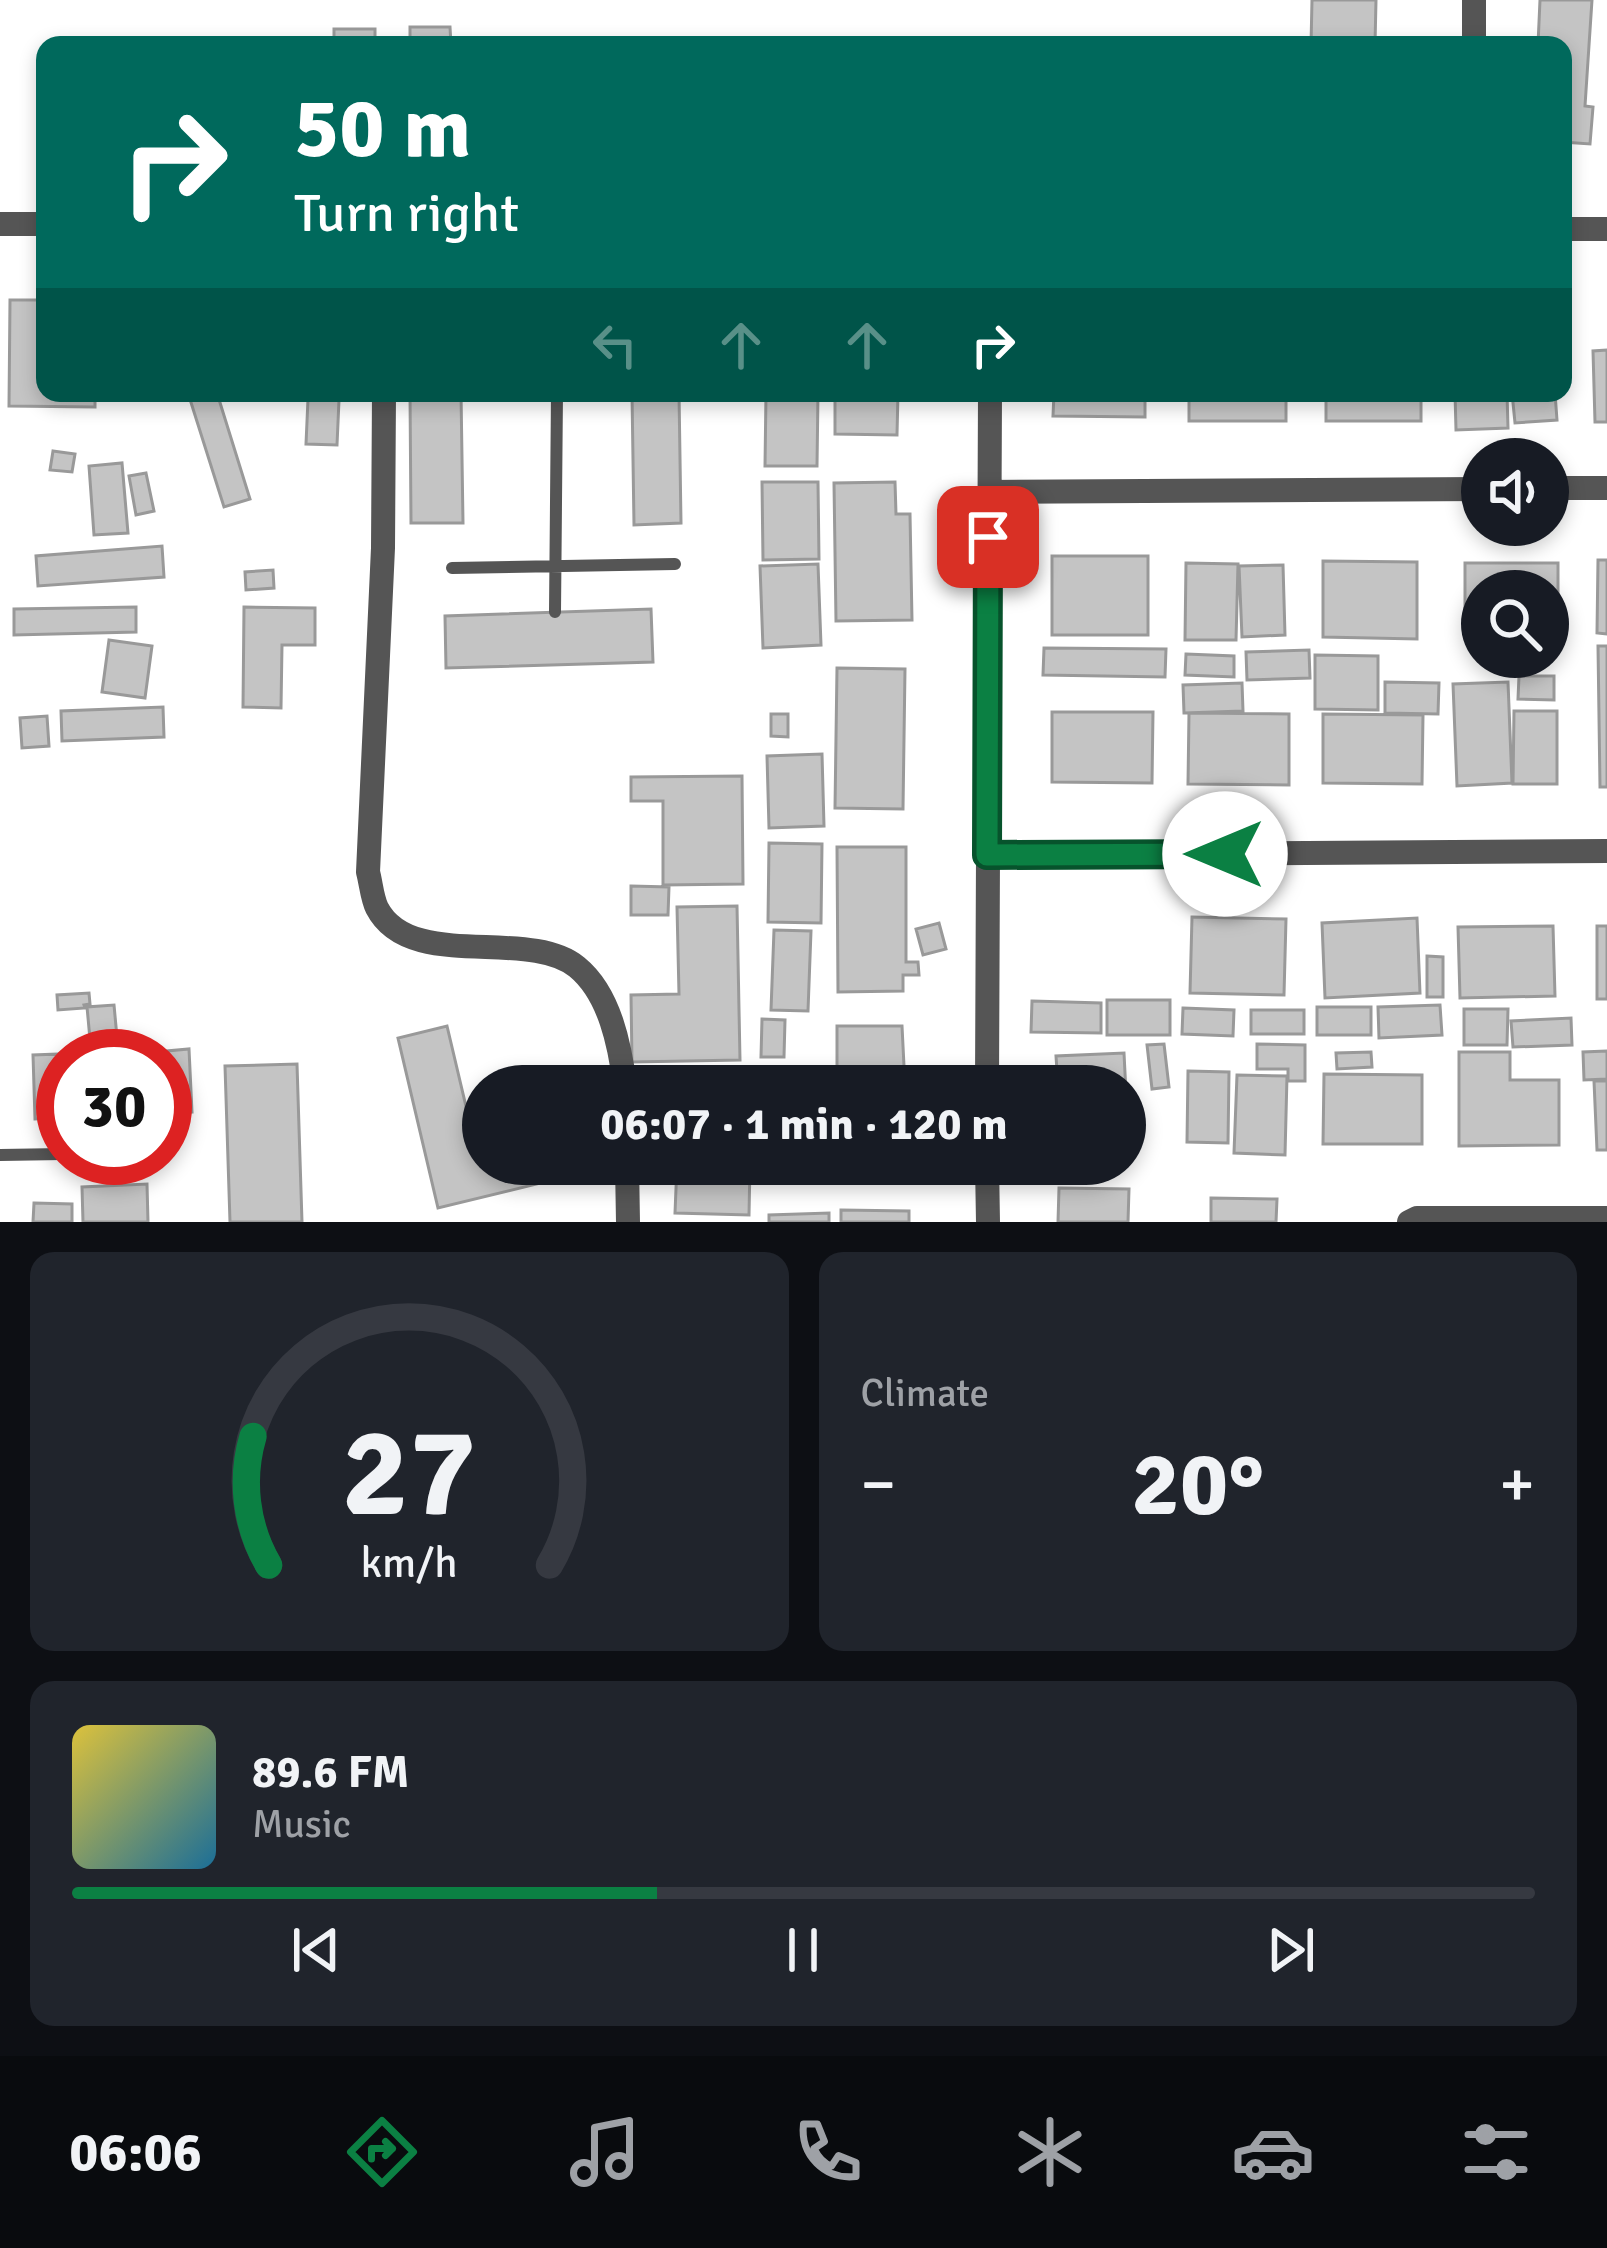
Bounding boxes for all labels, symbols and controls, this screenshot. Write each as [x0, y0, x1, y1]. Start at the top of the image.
text: 50 m [294, 77, 471, 181]
icon: right [96, 84, 252, 240]
text: Turn right [294, 180, 519, 247]
icon: left [582, 312, 648, 378]
icon: ahead [708, 312, 774, 378]
icon: ahead [834, 312, 900, 378]
icon: right [960, 312, 1026, 378]
map controls [1461, 438, 1569, 678]
button: sound [1461, 438, 1569, 546]
pin [937, 486, 1039, 588]
icon: arrive [955, 504, 1021, 570]
button: search [1461, 570, 1569, 678]
position arrow [1162, 791, 1288, 917]
speed limit sign: 30 [36, 1029, 192, 1185]
text: 06:07 · 1 min · 120 m [600, 1097, 1008, 1152]
text: Climate [861, 1369, 989, 1417]
text: 27 [342, 1397, 477, 1550]
text: 20° [1131, 1429, 1264, 1540]
text: − [861, 1444, 896, 1525]
text: + [1499, 1444, 1535, 1525]
text: km/h [361, 1536, 458, 1589]
text: 89.6 FM [252, 1745, 409, 1800]
text: Music [252, 1800, 351, 1848]
icon: previous [283, 1917, 349, 1983]
icon: pause [770, 1917, 836, 1983]
icon: next [1258, 1917, 1324, 1983]
icon: directions [340, 2110, 424, 2194]
icon: music [563, 2110, 647, 2194]
icon: phone [786, 2110, 870, 2194]
icon: climate [1008, 2110, 1092, 2194]
icon: car [1231, 2110, 1315, 2194]
icon: filters [1454, 2110, 1538, 2194]
text: 06:06 [69, 2119, 202, 2186]

